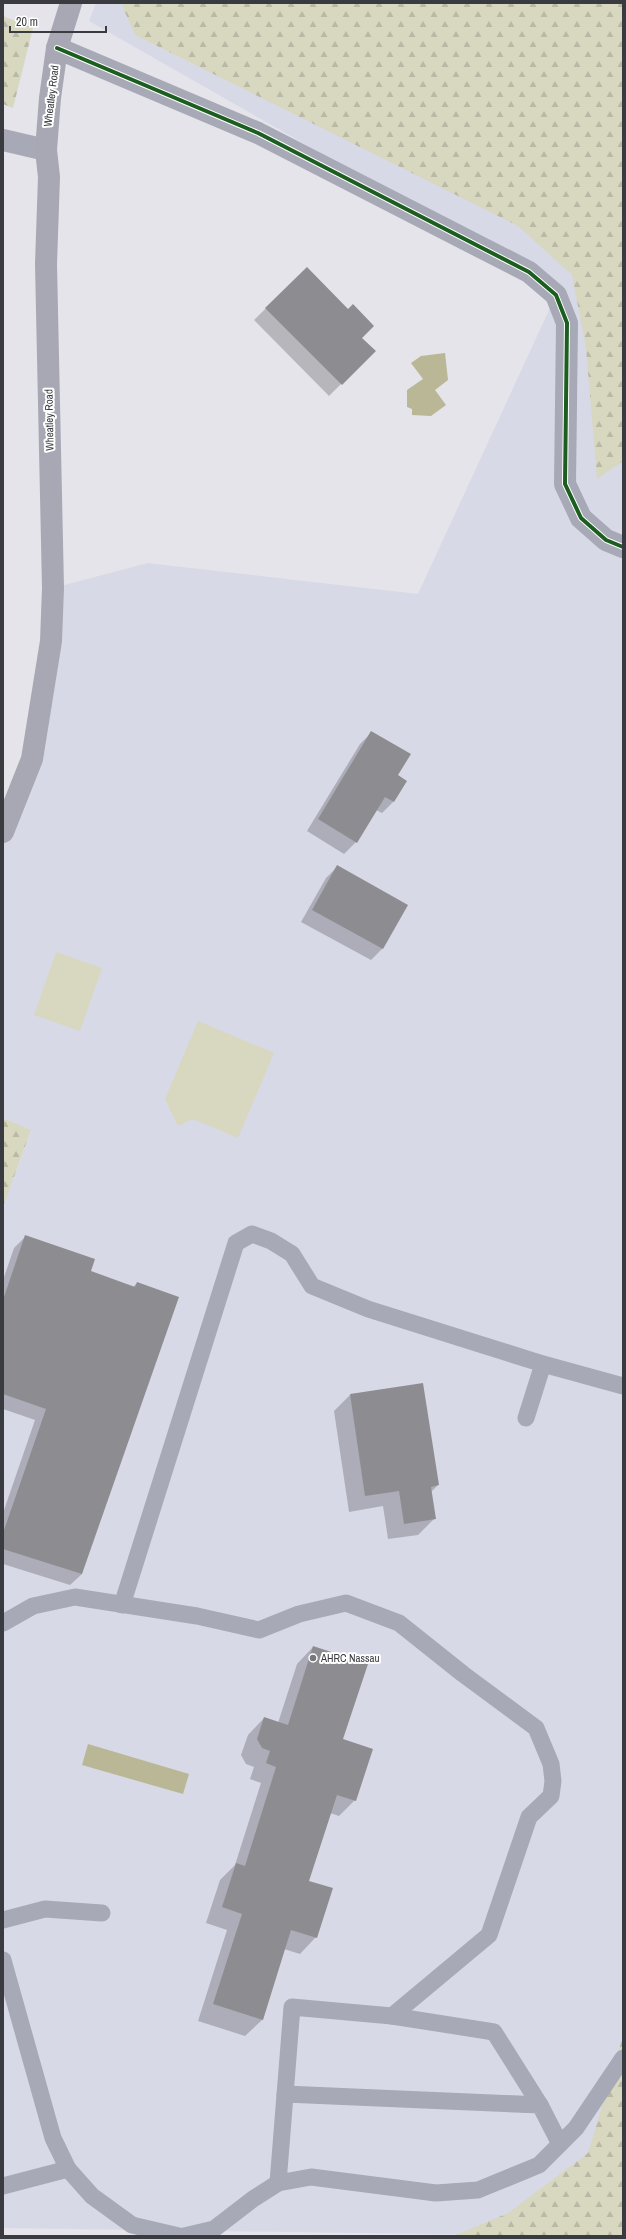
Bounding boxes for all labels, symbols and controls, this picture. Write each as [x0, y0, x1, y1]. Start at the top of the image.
scale bar [10, 8, 106, 34]
text: 20 m [16, 14, 38, 30]
street label: Wheatley Road [40, 65, 62, 127]
street label: Wheatley Road [41, 389, 57, 451]
place label: AHRC Nassau [320, 1651, 380, 1665]
marker: AHRC Nassau [308, 1653, 318, 1663]

